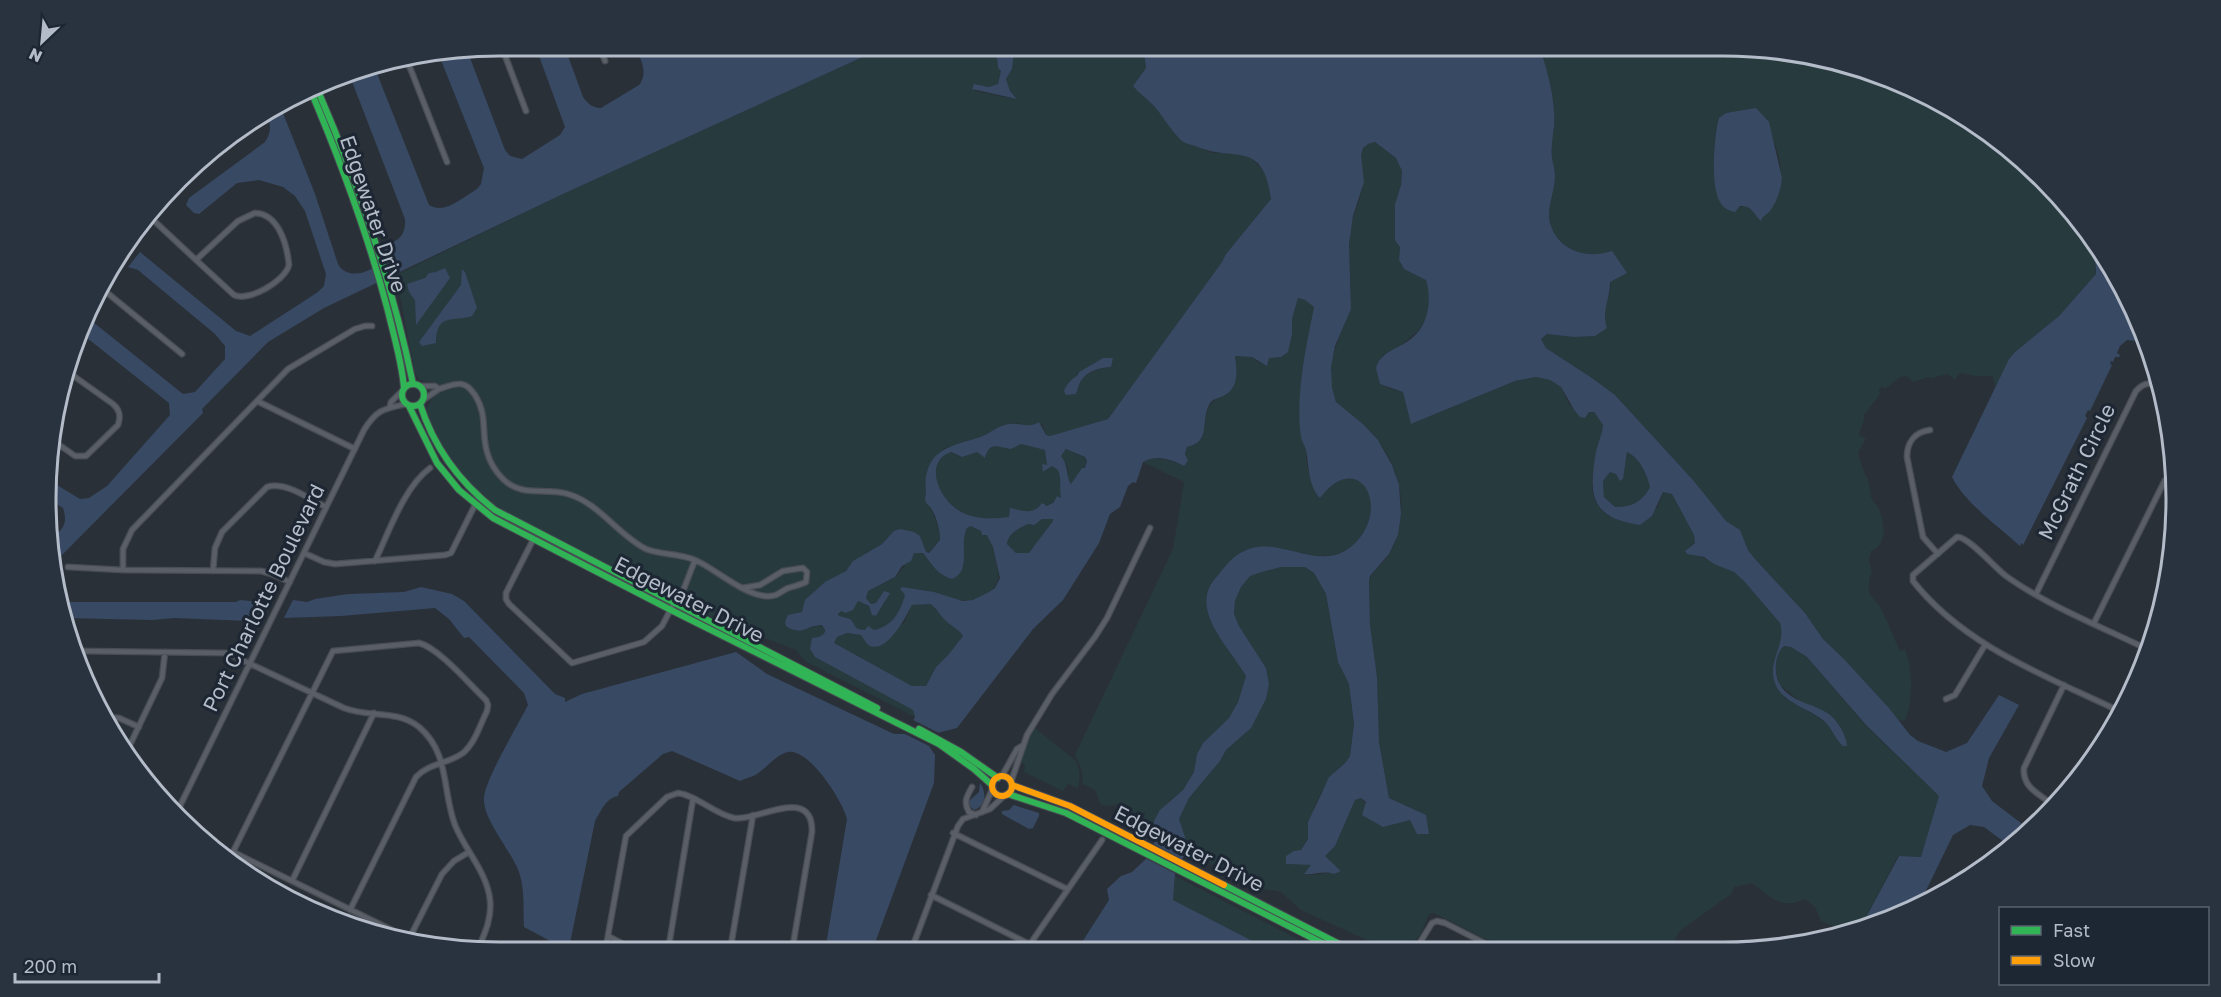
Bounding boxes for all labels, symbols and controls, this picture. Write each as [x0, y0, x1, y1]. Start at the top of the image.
north arrow [12, 12, 72, 72]
text: N [26, 44, 45, 67]
street label: Edgewater Drive [335, 132, 413, 296]
street label: McGrath Circle [2032, 399, 2120, 544]
street label: Port Charlotte Boulevard [197, 479, 330, 716]
street label: Edgewater Drive [610, 550, 769, 648]
street label: Edgewater Drive [1110, 799, 1269, 897]
legend [1999, 907, 2209, 985]
text: Fast [2053, 919, 2090, 941]
scale bar [15, 946, 159, 984]
text: Slow [2053, 949, 2096, 971]
text: 200 m [24, 955, 77, 977]

